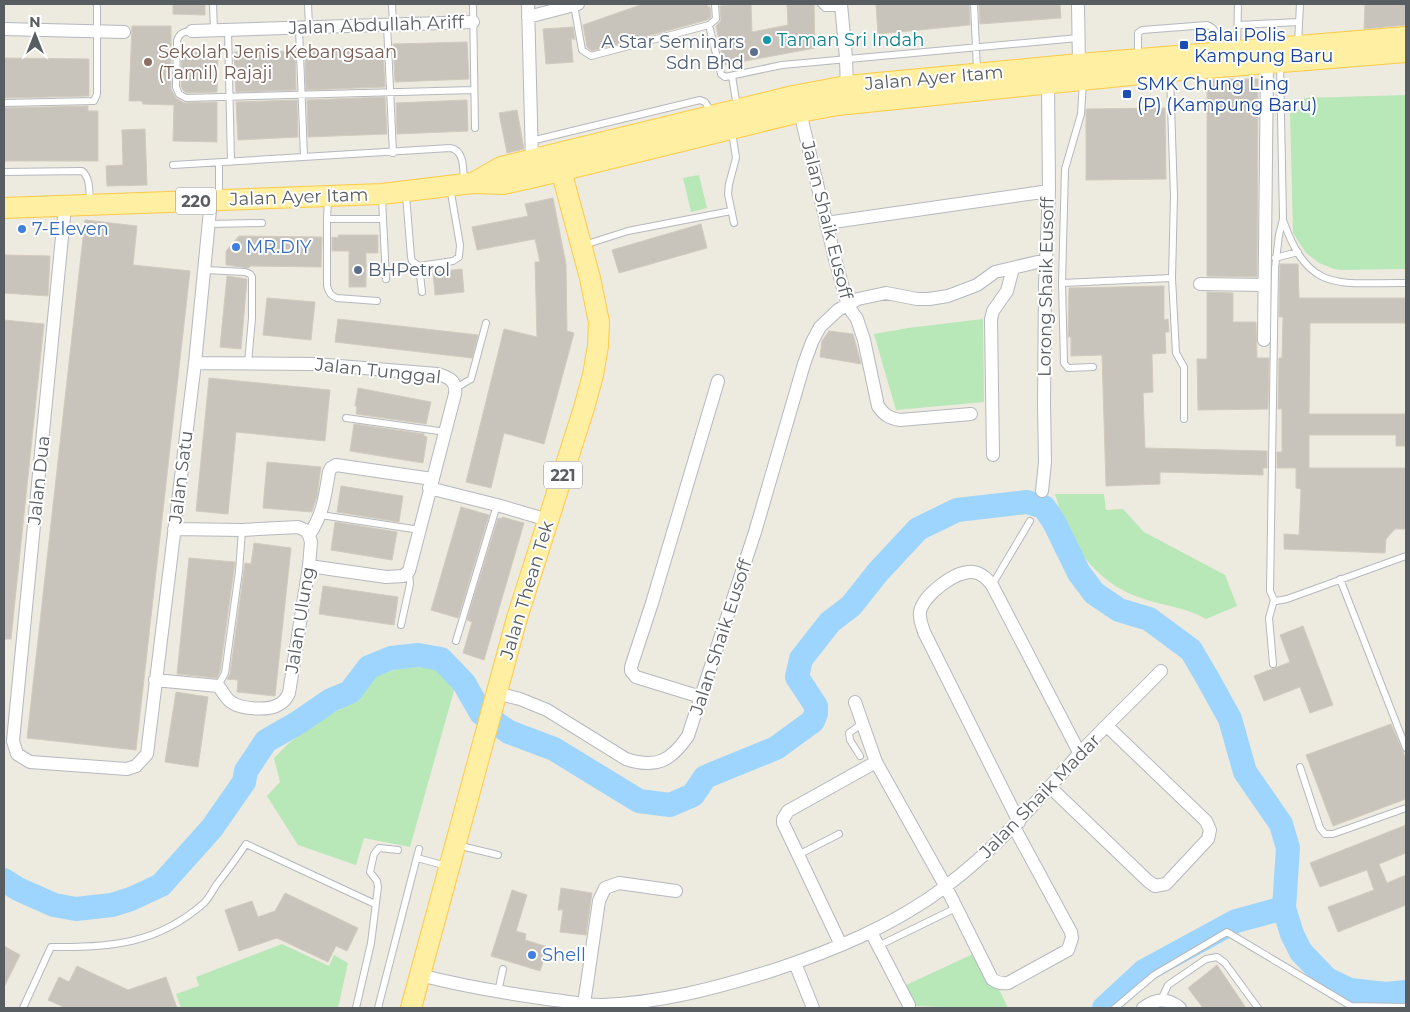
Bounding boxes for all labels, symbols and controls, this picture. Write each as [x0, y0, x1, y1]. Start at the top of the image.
north arrow [10, 10, 60, 60]
street label: Jalan Abdullah Ariff [287, 11, 465, 39]
text: N [29, 13, 41, 31]
place label: Balai Polis Kampung Baru [1194, 24, 1333, 67]
place label: Taman Sri Indah [777, 29, 924, 51]
place label: A Star Seminars Sdn Bhd [601, 31, 744, 74]
marker: Taman Sri Indah [761, 34, 773, 46]
marker: Balai Polis Kampung Baru [1178, 39, 1190, 51]
place label: Sekolah Jenis Kebangsaan (Tamil) Rajaji [158, 41, 397, 84]
marker: A Star Seminars Sdn Bhd [748, 46, 760, 58]
marker: Sekolah Jenis Kebangsaan (Tamil) Rajaji [142, 56, 154, 68]
street label: Jalan Ayer Itam [863, 61, 1004, 95]
place label: SMK Chung Ling (P) (Kampung Baru) [1137, 73, 1317, 116]
marker: SMK Chung Ling (P) (Kampung Baru) [1121, 88, 1133, 100]
street label: Jalan Shaik Eusoff [796, 138, 858, 302]
street label: Jalan Ayer Itam [228, 184, 369, 210]
road number: 220 [176, 188, 216, 215]
street label: Lorong Shaik Eusoff [1033, 196, 1059, 377]
place label: 7-Eleven [32, 218, 109, 240]
marker: 7-Eleven [16, 223, 28, 235]
place label: MR.DIY [246, 236, 312, 258]
marker: MR.DIY [230, 241, 242, 253]
place label: BHPetrol [368, 259, 450, 281]
marker: BHPetrol [352, 264, 364, 276]
street label: Jalan Tunggal [313, 353, 442, 389]
street label: Jalan Satu [164, 429, 198, 526]
street label: Jalan Dua [23, 434, 55, 527]
road number: 221 [544, 462, 582, 488]
street label: Jalan Thean Tek [495, 518, 559, 663]
street label: Jalan Shaik Eusoff [685, 555, 757, 719]
street label: Jalan Ulung [281, 565, 319, 676]
street label: Jalan Shaik Madar [974, 729, 1105, 863]
place label: Shell [542, 944, 586, 966]
marker: Shell [526, 949, 538, 961]

